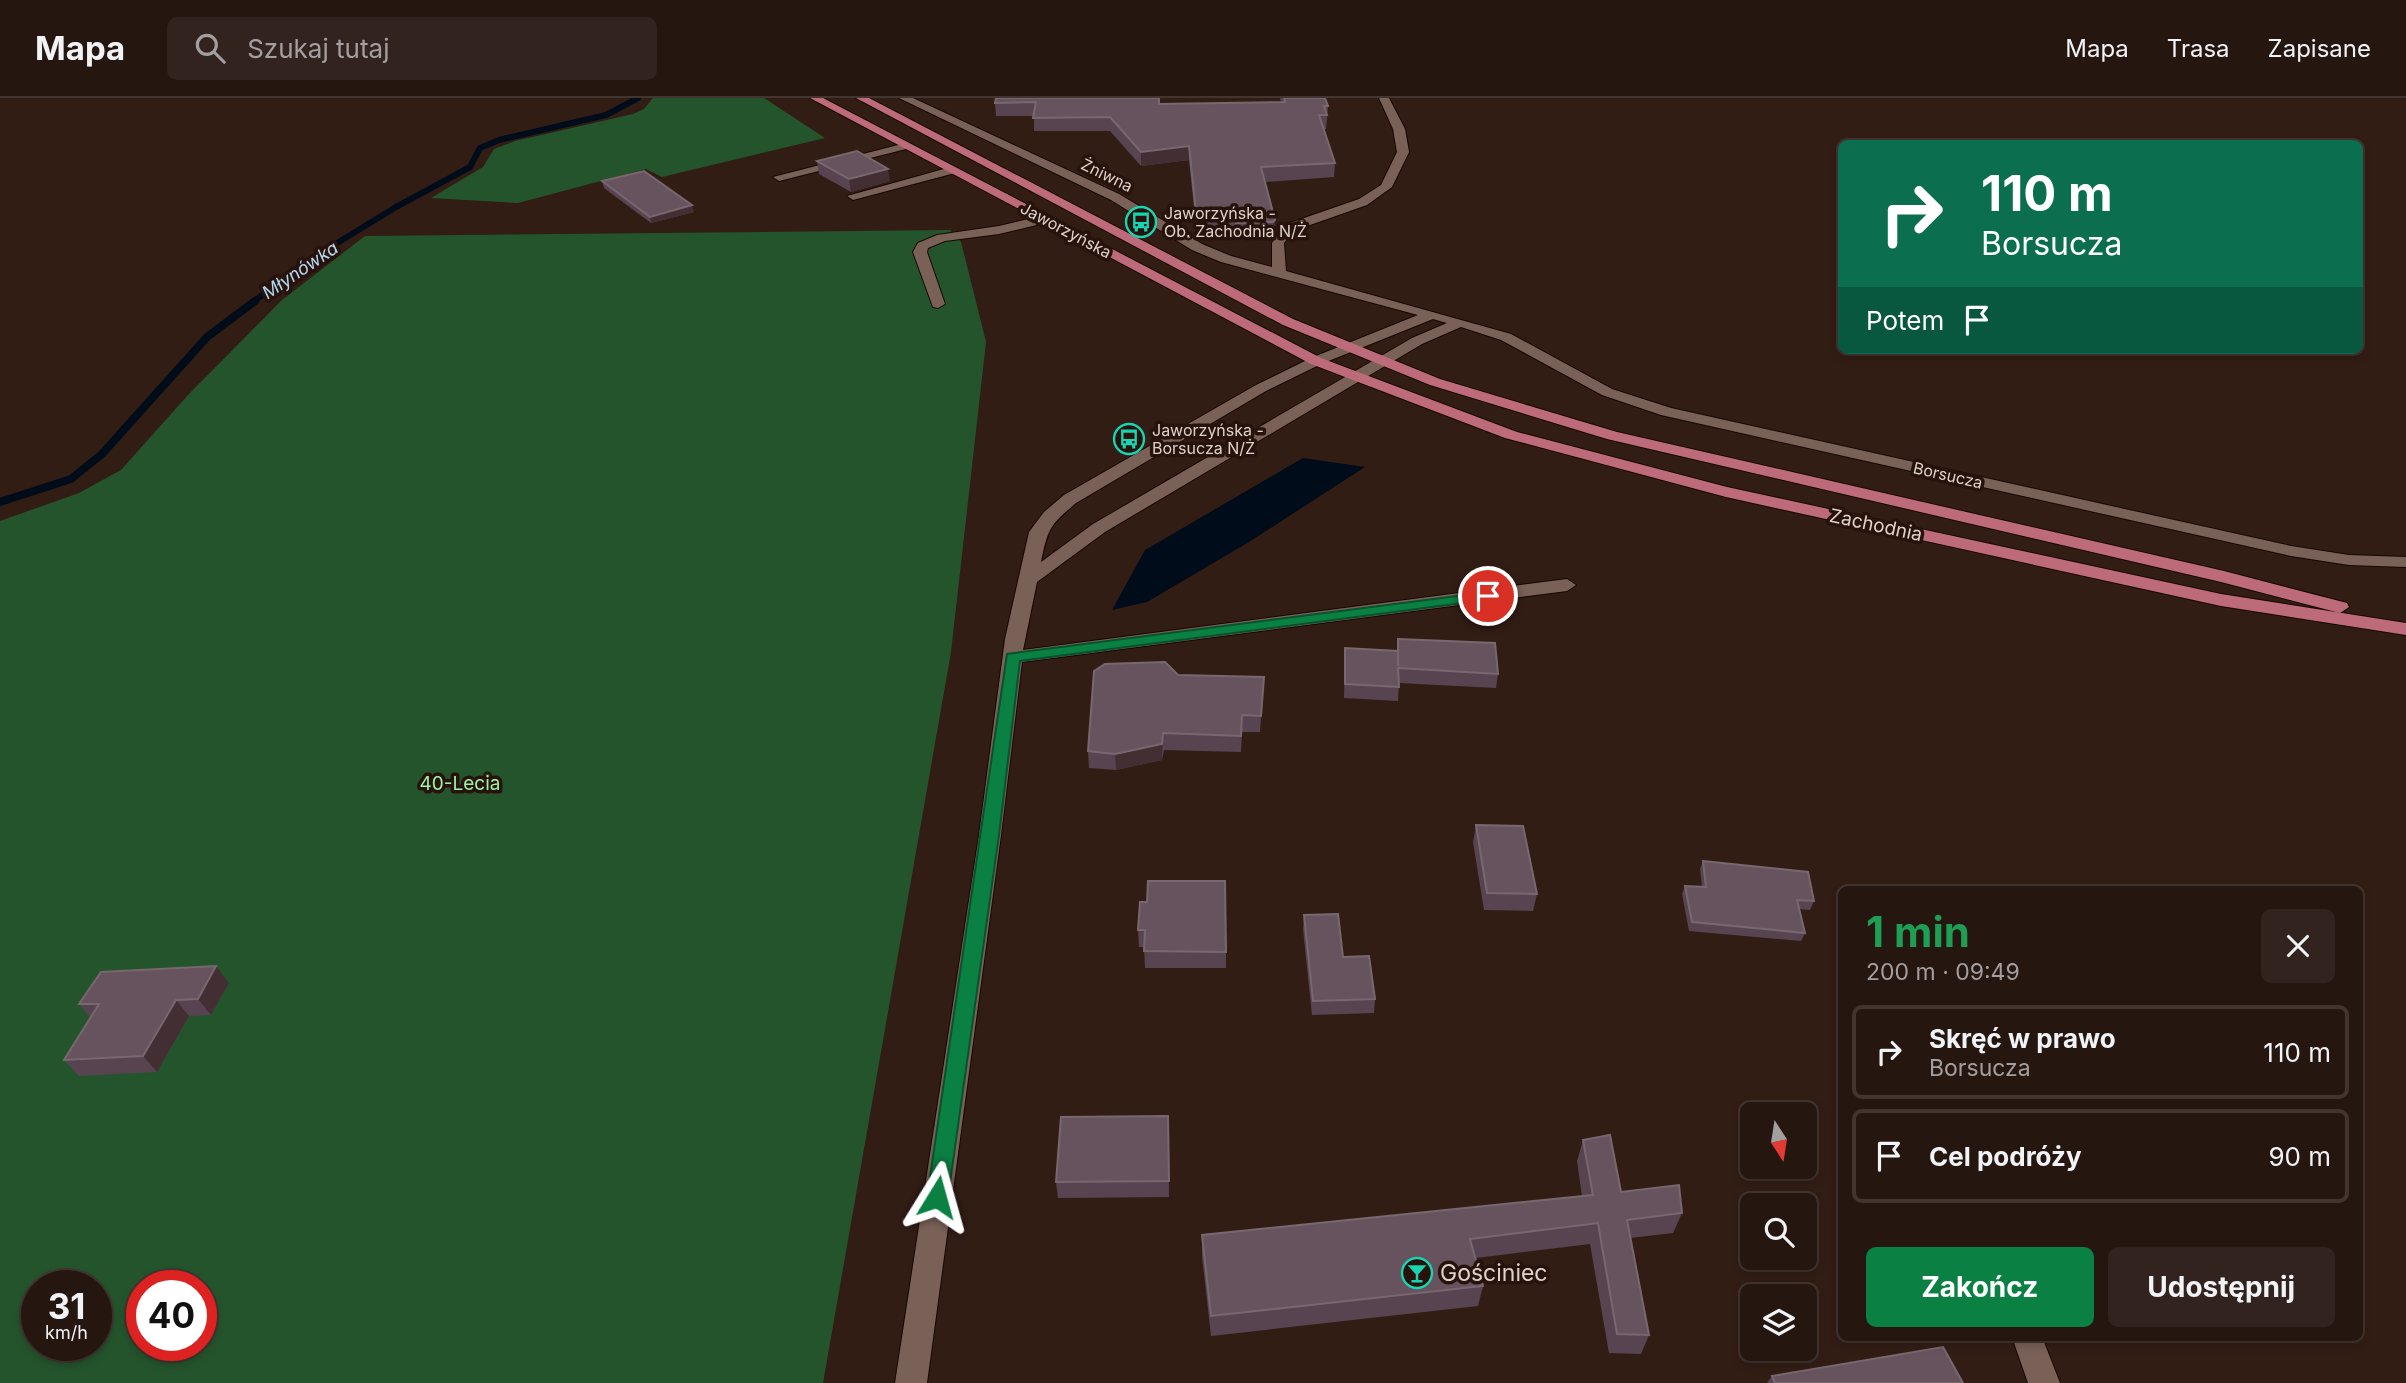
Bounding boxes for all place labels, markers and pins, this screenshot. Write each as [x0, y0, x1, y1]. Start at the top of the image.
place label: Jaworzyńska - Ob. Zachodnia N/Ż [1164, 203, 1307, 241]
bus stop icon: Jaworzyńska - Ob. Zachodnia N/Ż [1124, 205, 1158, 239]
place label: Jaworzyńska - Borsucza N/Ż [1152, 420, 1264, 458]
bus stop icon: Jaworzyńska - Borsucza N/Ż [1112, 422, 1146, 456]
pin [1458, 566, 1518, 626]
bar icon: Gościniec [1400, 1256, 1434, 1290]
place label: Gościniec [1440, 1259, 1548, 1287]

